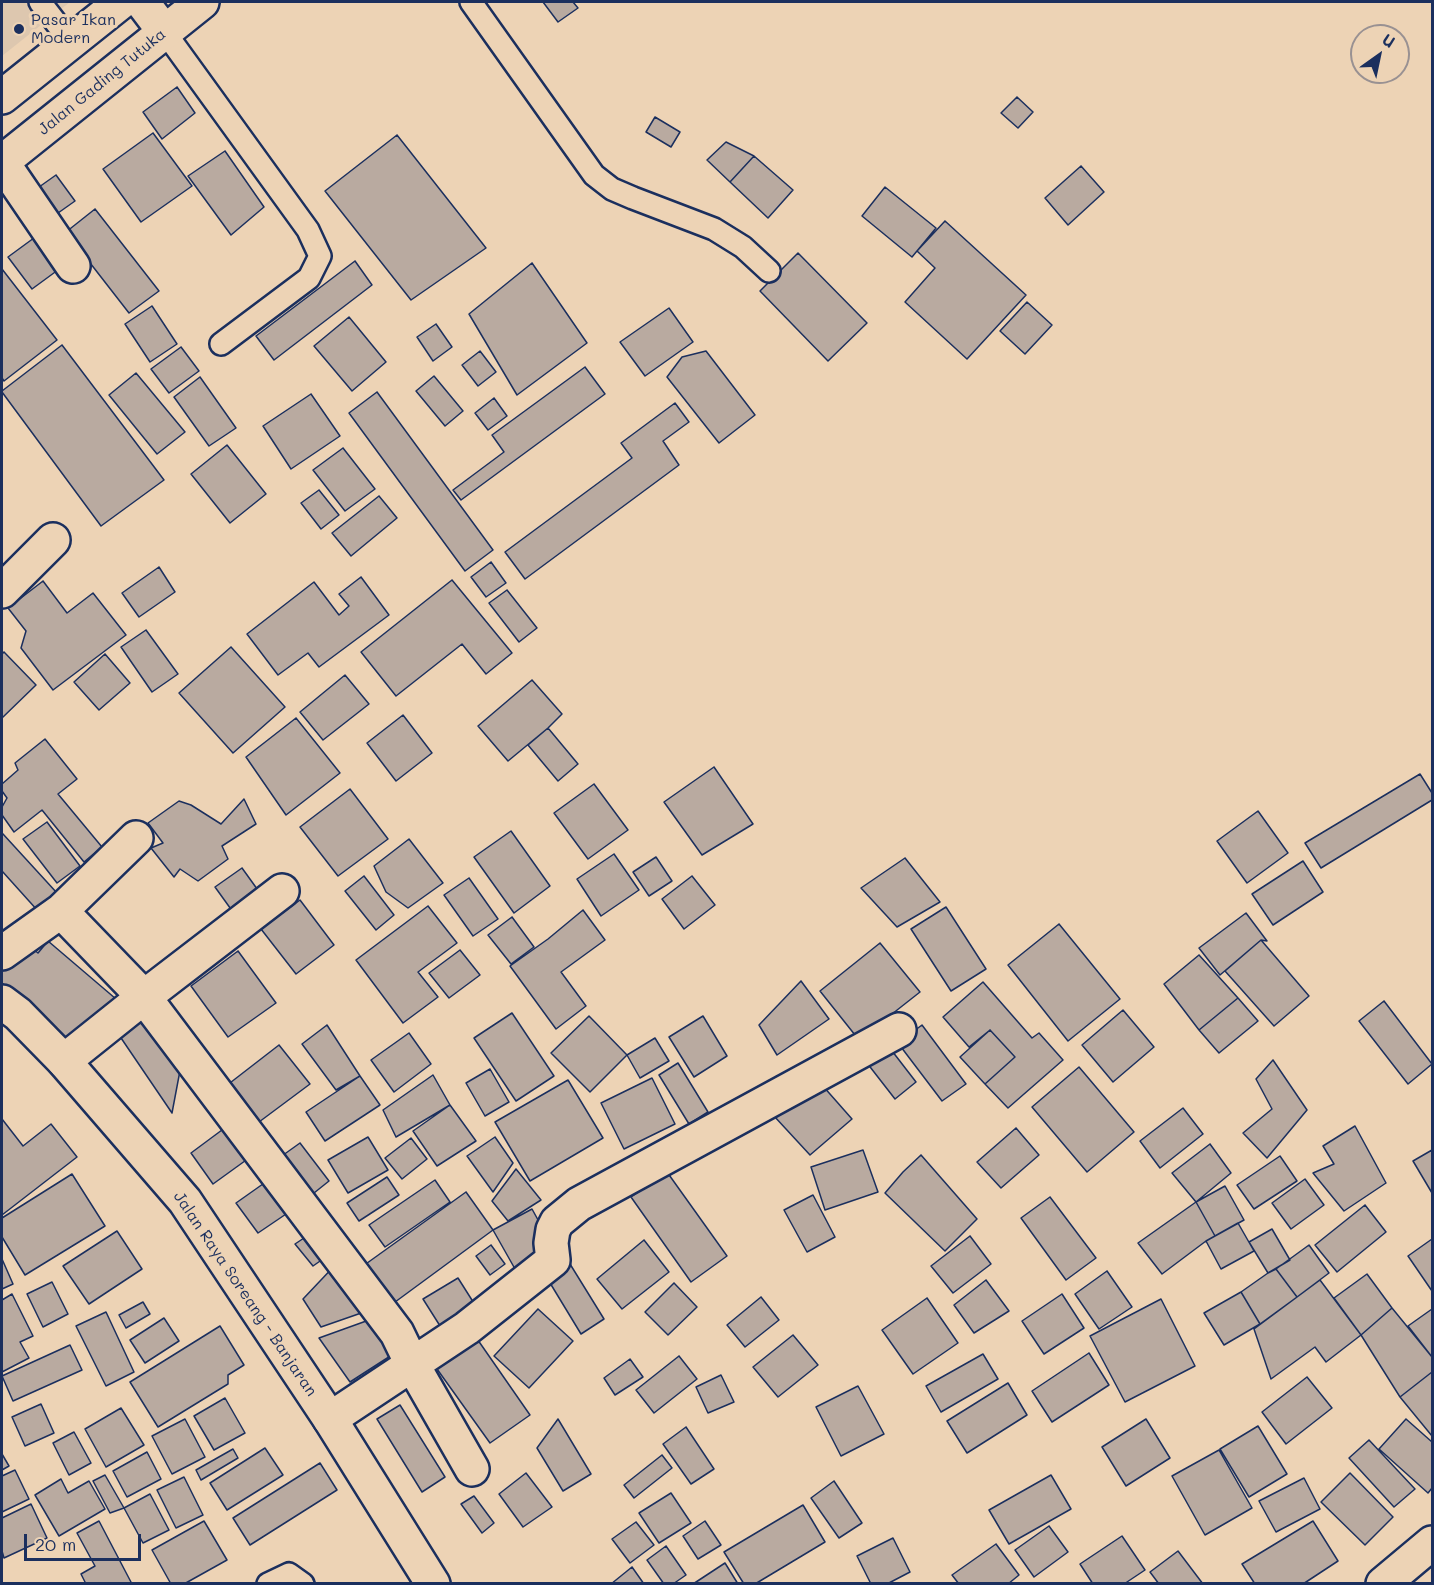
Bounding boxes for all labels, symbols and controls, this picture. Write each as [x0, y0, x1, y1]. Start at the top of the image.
place label: Pasar Ikan Modern [31, 10, 116, 48]
marker: Pasar Ikan Modern [12, 22, 26, 36]
north arrow [1350, 24, 1410, 84]
street label: Jalan Gading Tutuka [34, 25, 170, 139]
text: U [1379, 28, 1399, 52]
street label: Jalan Raya Soreang - Banjaran [169, 1188, 321, 1400]
scale bar [27, 1522, 144, 1560]
text: 20 m [35, 1532, 76, 1556]

